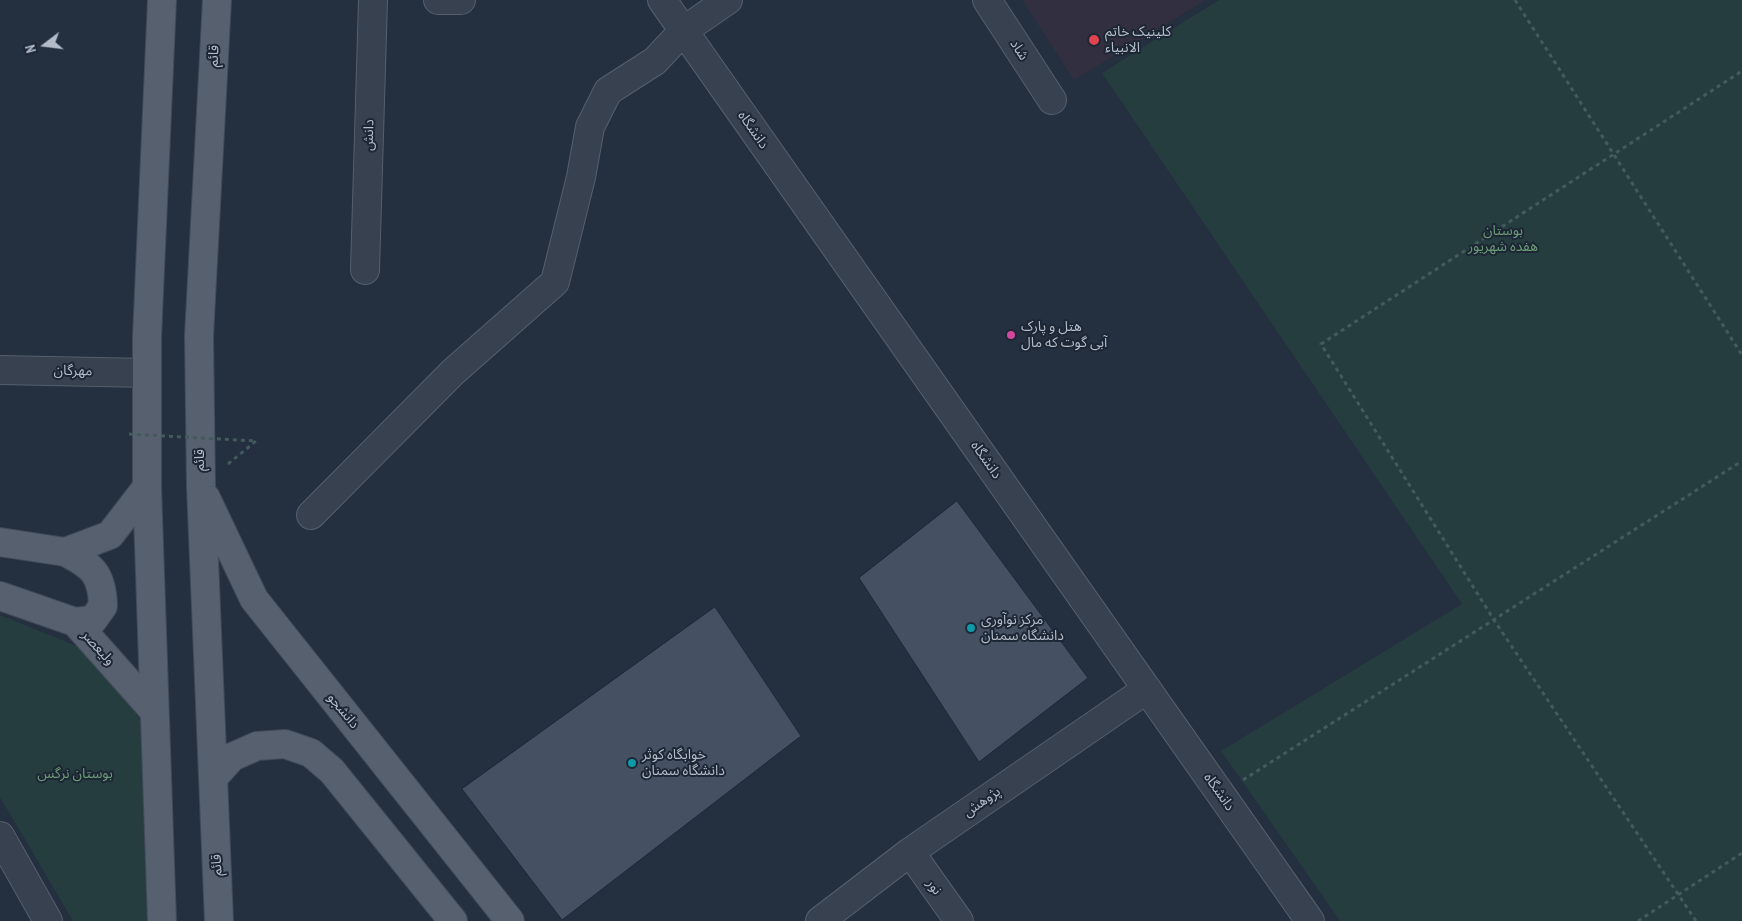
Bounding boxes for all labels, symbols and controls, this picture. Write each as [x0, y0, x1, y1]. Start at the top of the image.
north arrow [20, 20, 70, 70]
place label: کلینیک خاتم الانبیاء [1105, 24, 1171, 56]
marker: کلینیک خاتم الانبیاء [1087, 33, 1101, 47]
street label: شاد [1006, 36, 1032, 64]
text: N [21, 43, 40, 55]
street label: قائم [205, 45, 223, 67]
street label: دانشگاه [734, 108, 772, 152]
street label: دانش [360, 119, 378, 151]
park label: بوستان هفده شهریور [1468, 223, 1538, 256]
place label: هتل و پارک آبی گوت که مال [1021, 319, 1107, 352]
marker: هتل و پارک آبی گوت که مال [1005, 329, 1017, 341]
street label: مهرگان [53, 362, 93, 380]
street label: دانشگاه [967, 438, 1005, 482]
street label: قائم [192, 449, 208, 471]
place label: مرکز نوآوری دانشگاه سمنان [981, 612, 1064, 644]
marker: مرکز نوآوری دانشگاه سمنان [965, 622, 977, 634]
street label: ولیعصر [78, 627, 118, 669]
street label: دانشجو [324, 690, 362, 732]
place label: خوابگاه کوثر دانشگاه سمنان [642, 747, 725, 780]
marker: خوابگاه کوثر دانشگاه سمنان [626, 757, 638, 769]
park label: بوستان نرگس [37, 766, 113, 782]
street label: دانشگاه [1200, 770, 1238, 814]
street label: پژوهش [960, 783, 1004, 821]
street label: قائم [208, 854, 226, 876]
street label: نور [923, 876, 945, 898]

